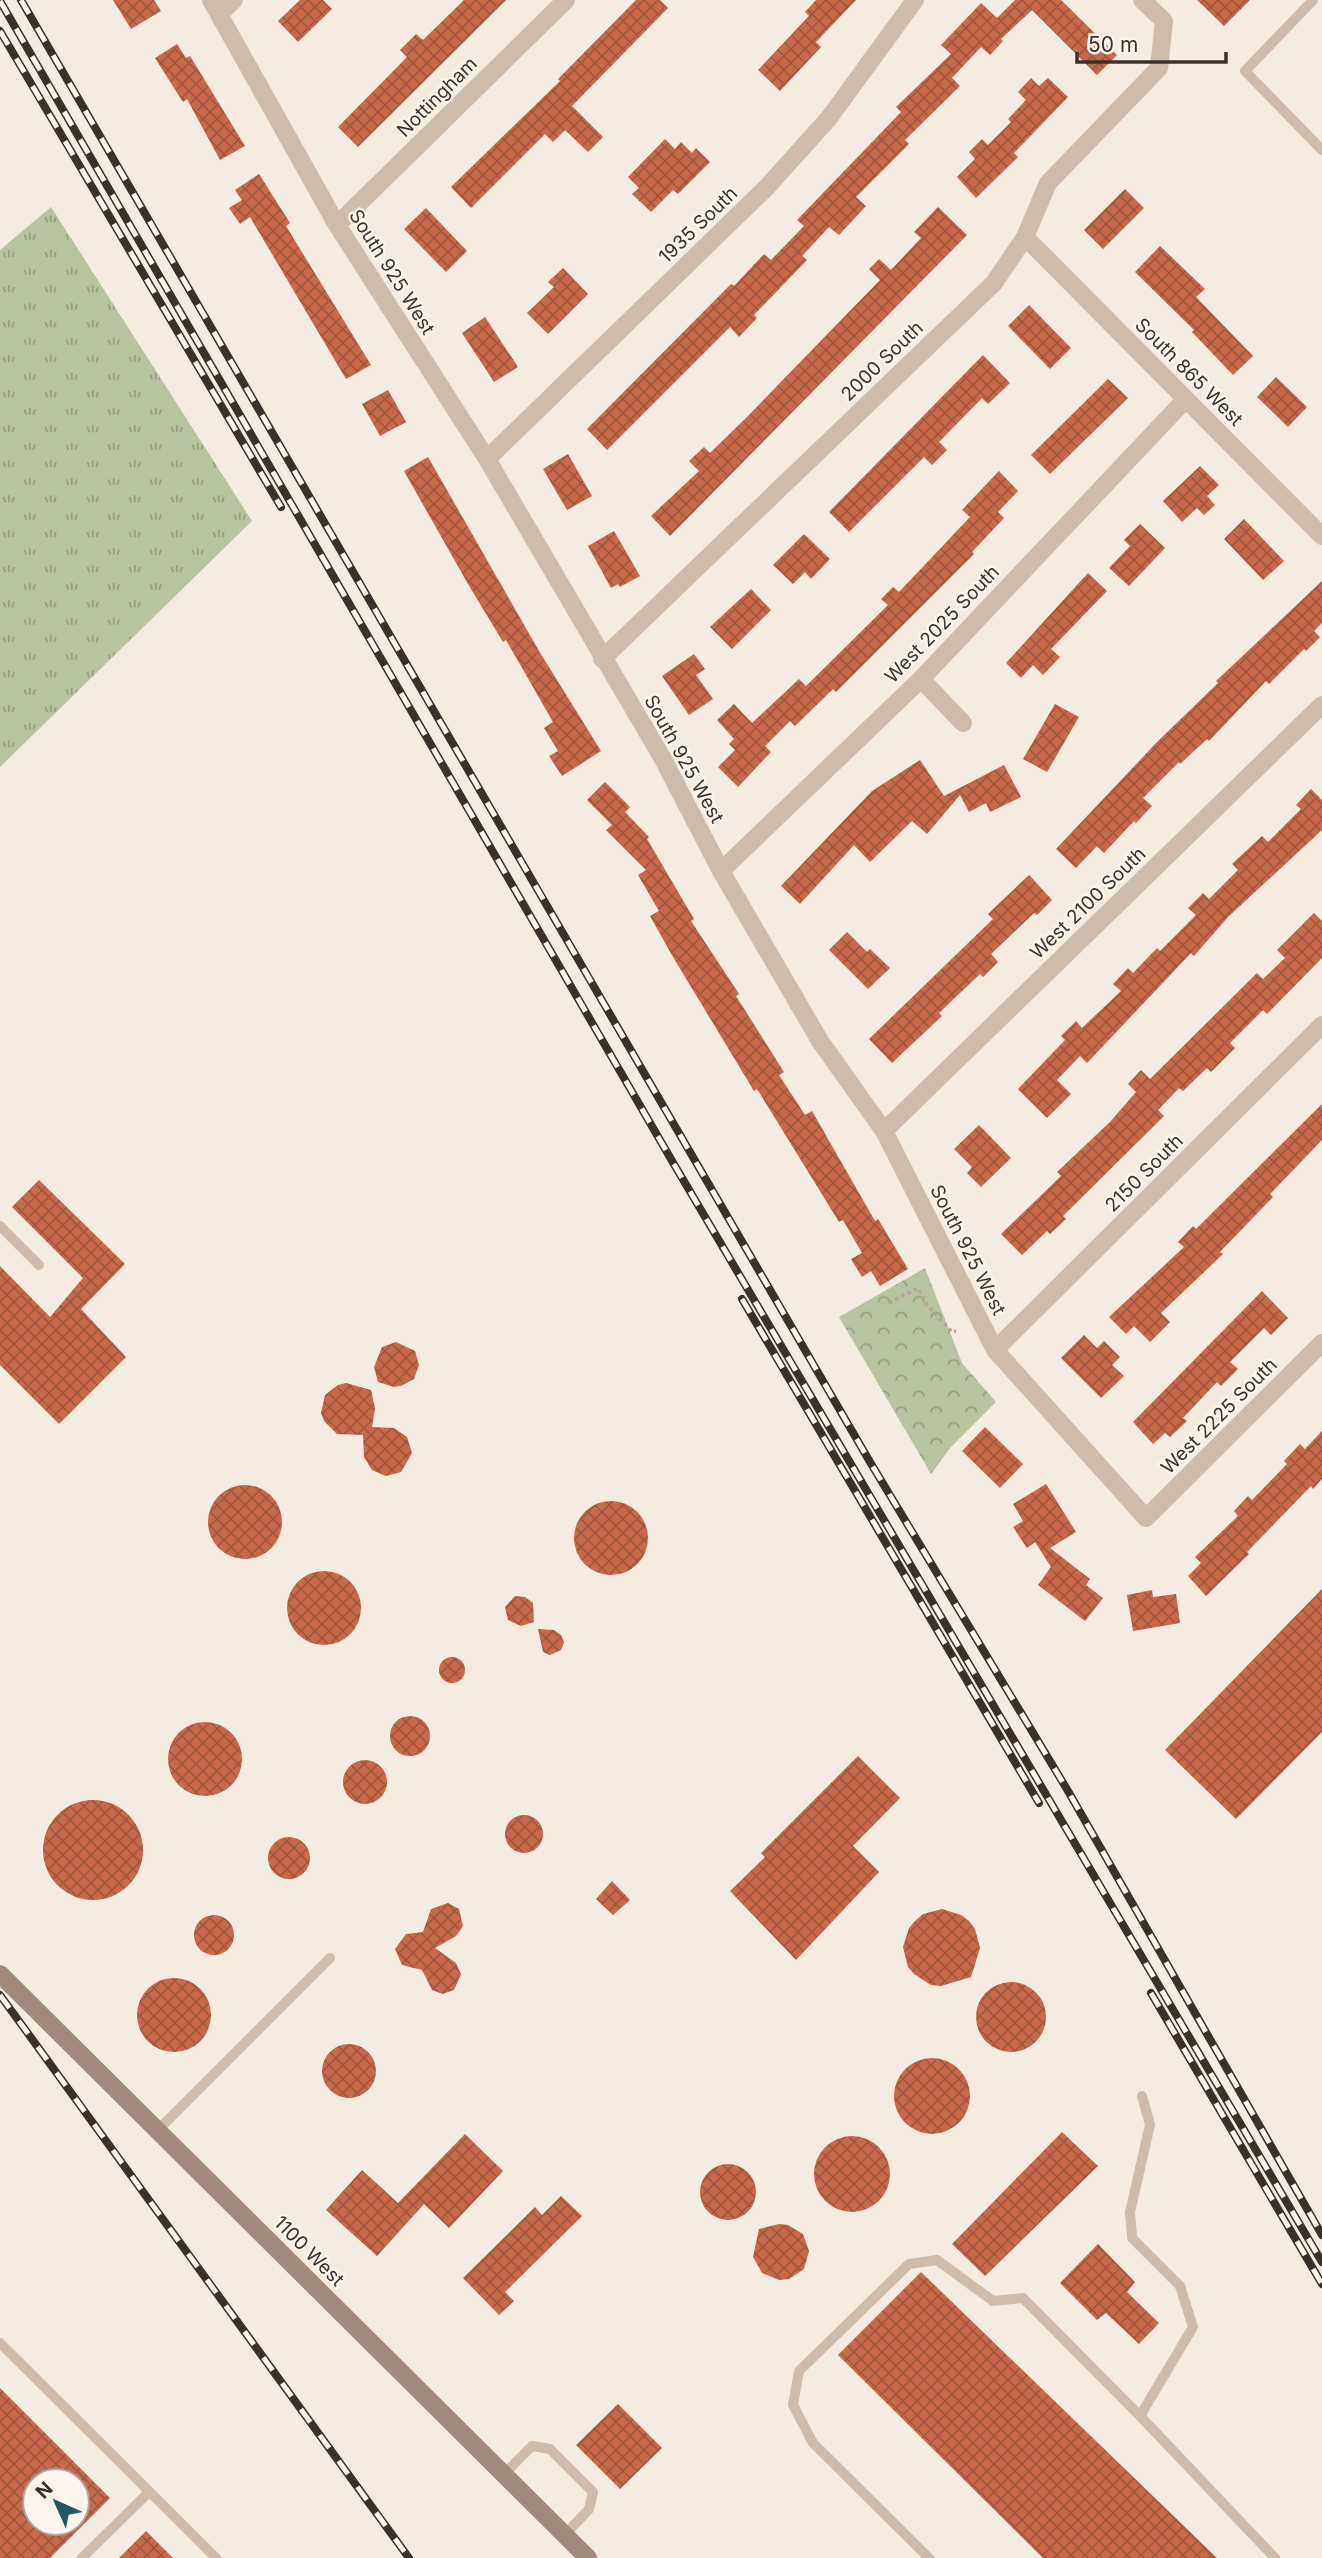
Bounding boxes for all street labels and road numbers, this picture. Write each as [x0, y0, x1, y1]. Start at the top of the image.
street label: Nottingham [392, 52, 482, 142]
street label: 1935 South [654, 182, 742, 268]
street label: South 925 West [344, 205, 440, 339]
street label: South 865 West [1130, 313, 1248, 431]
street label: 2000 South [836, 316, 928, 406]
street label: West 2025 South [880, 560, 1004, 688]
street label: South 925 West [639, 691, 729, 827]
street label: West 2100 South [1026, 842, 1150, 964]
street label: 2150 South [1100, 1129, 1188, 1217]
street label: South 925 West [925, 1181, 1011, 1319]
street label: West 2225 South [1156, 1353, 1282, 1479]
street label: 1100 West [269, 2211, 349, 2291]

